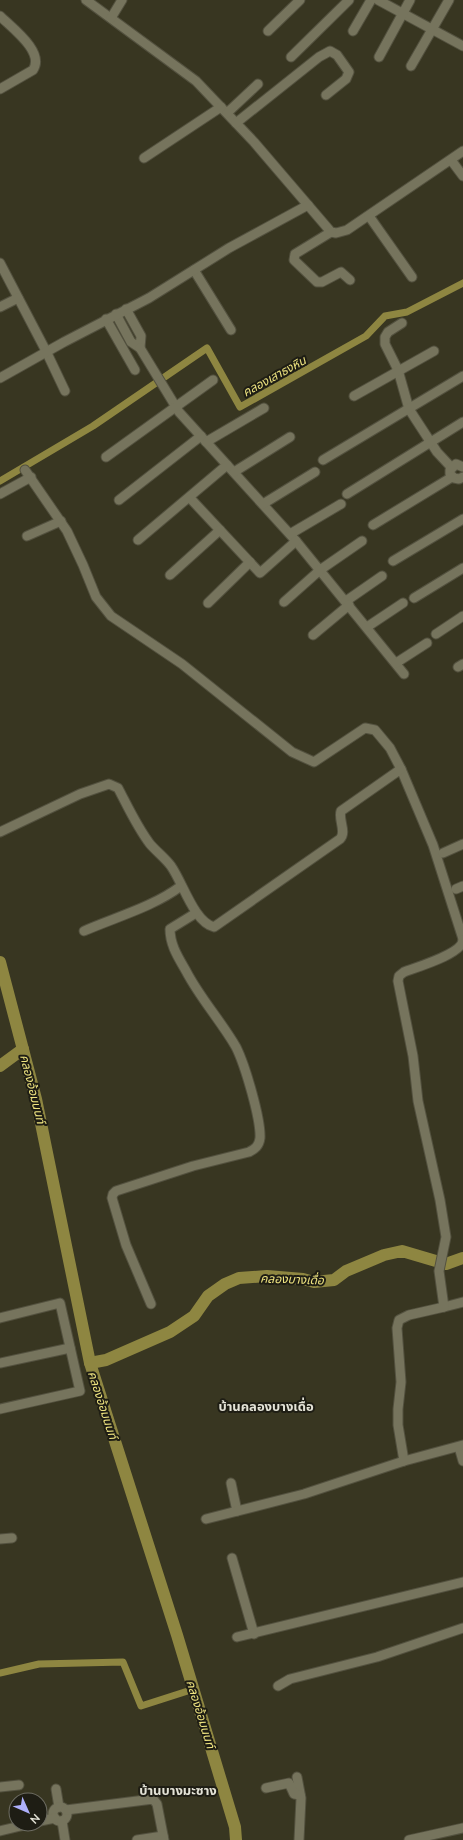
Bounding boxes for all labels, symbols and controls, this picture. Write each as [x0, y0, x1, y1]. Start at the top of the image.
water label: คลองเสาธงหิน [240, 352, 309, 400]
water label: คลองอ้อมนนท์ [17, 1053, 49, 1127]
water label: คลองบางเดื่อ [260, 1269, 325, 1288]
water label: คลองอ้อมนนท์ [85, 1369, 122, 1443]
district label: บ้านคลองบางเดื่อ [218, 1397, 314, 1414]
water label: คลองอ้อมนนท์ [183, 1678, 219, 1752]
district label: บ้านบางมะซาง [139, 1782, 217, 1798]
north arrow [8, 1792, 48, 1832]
text: N [27, 1811, 43, 1827]

